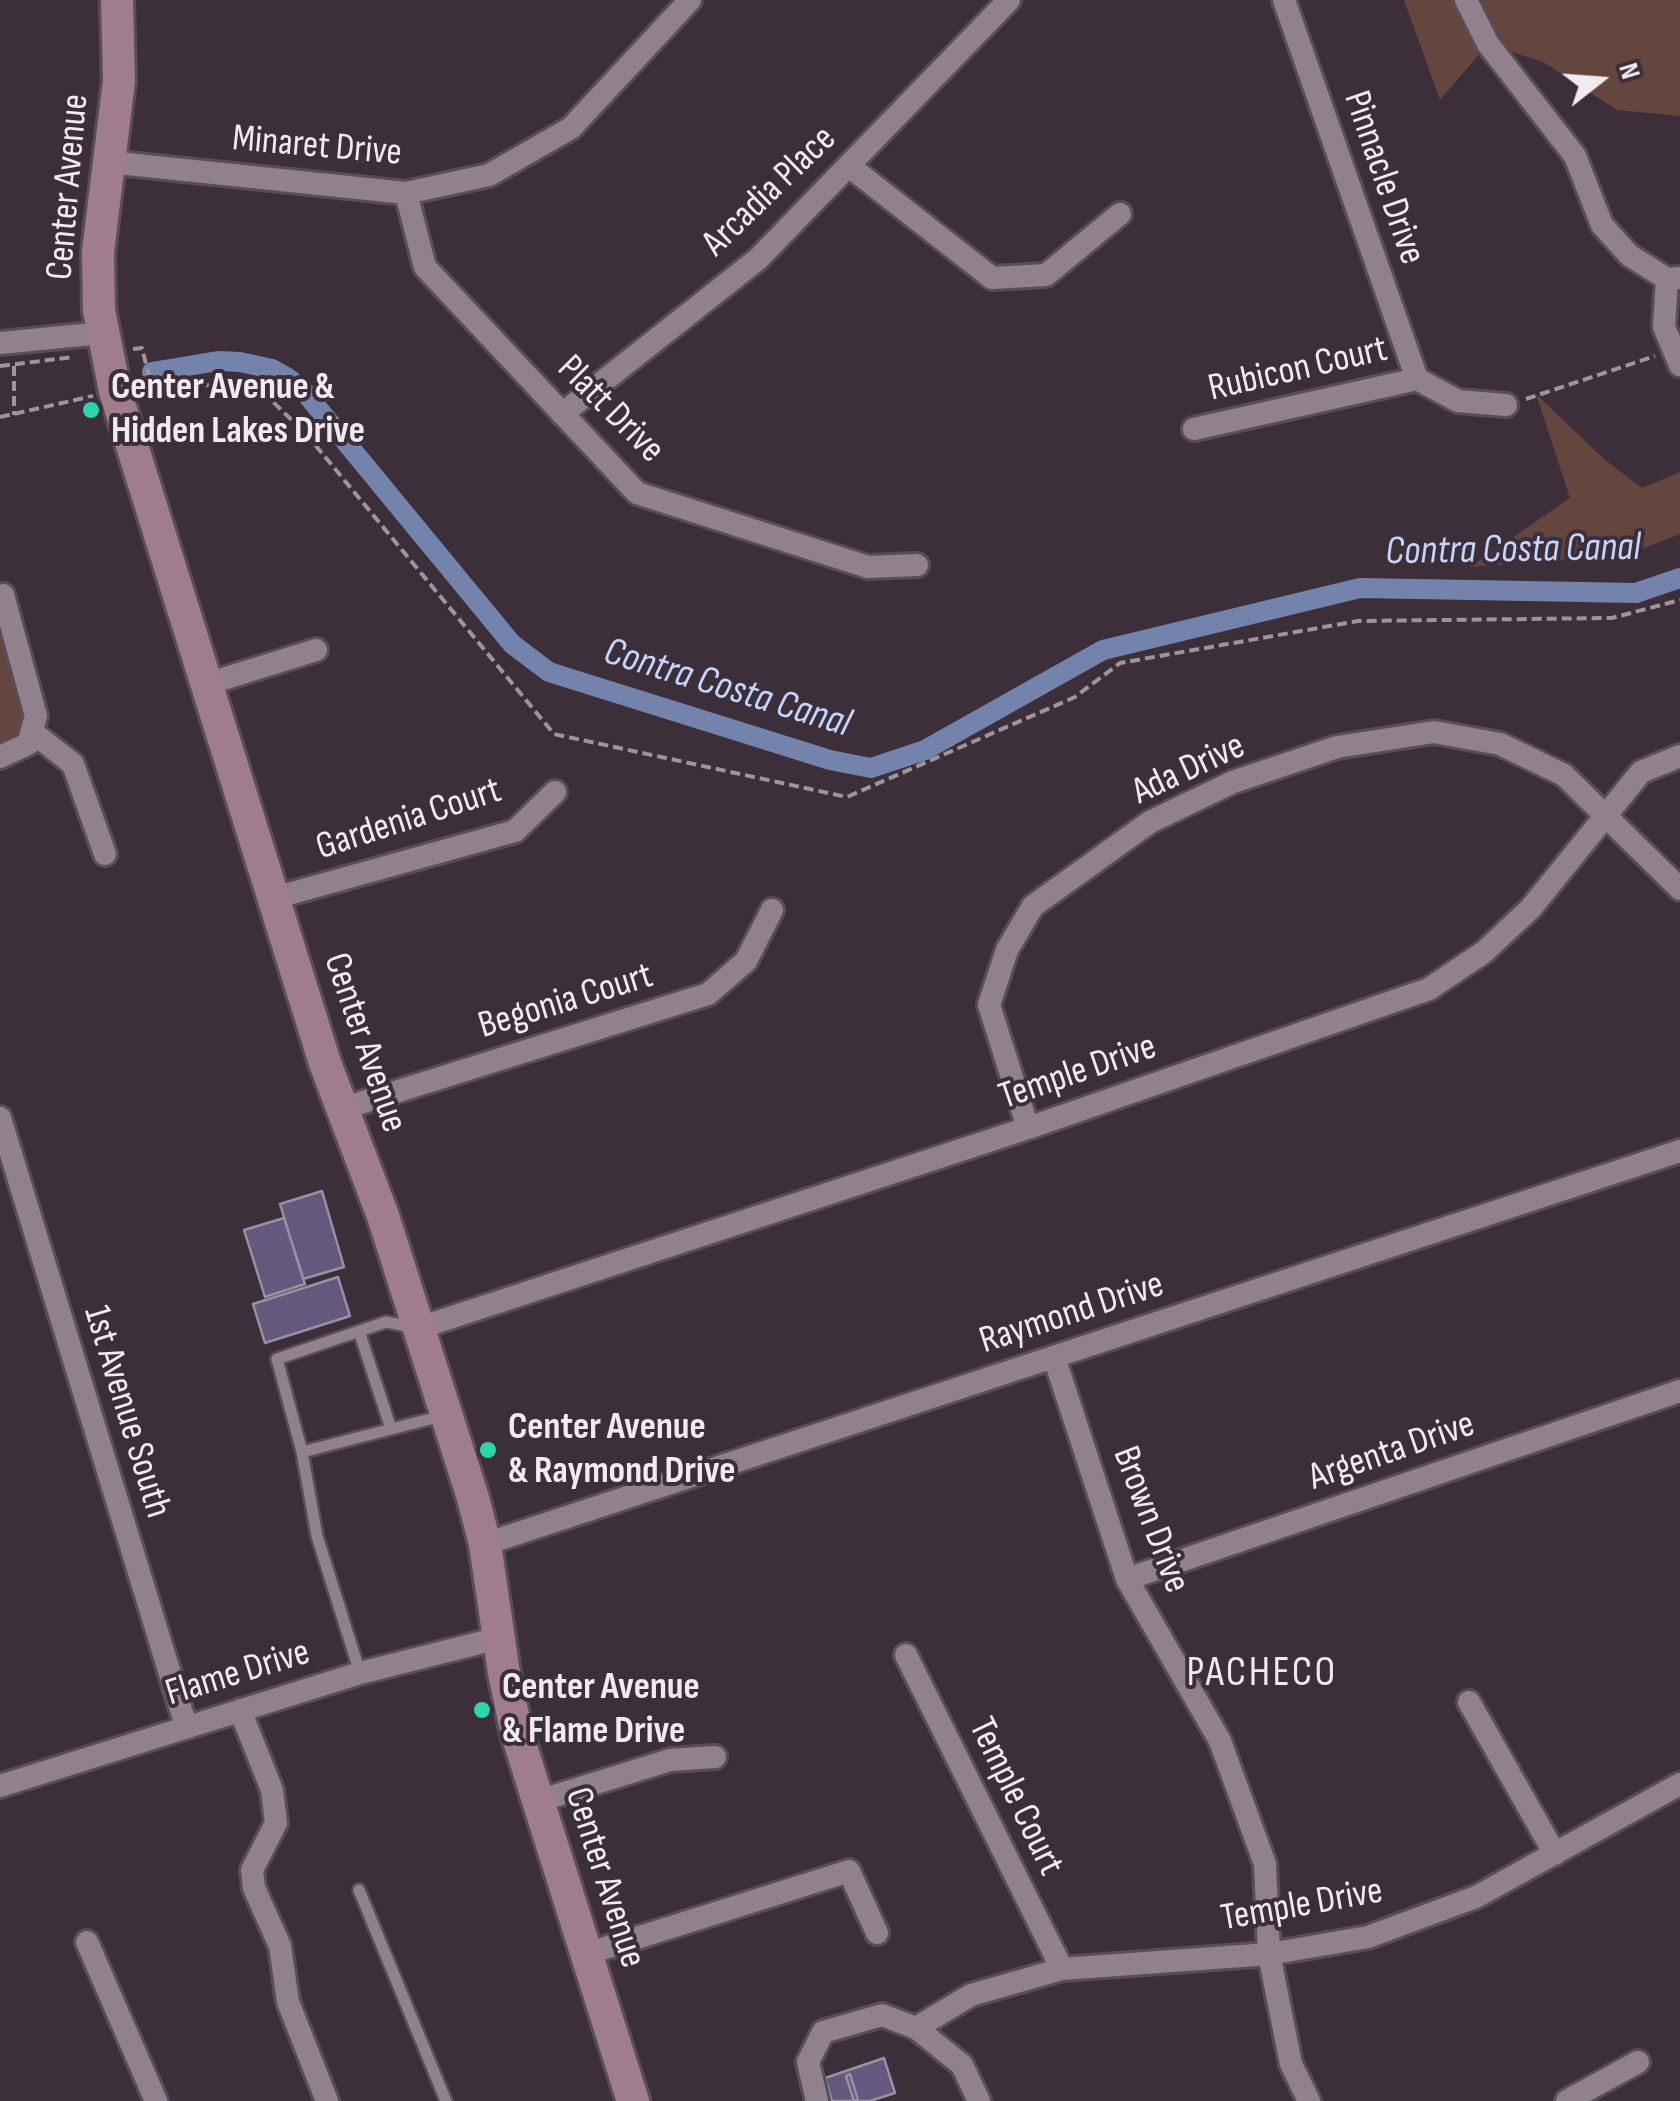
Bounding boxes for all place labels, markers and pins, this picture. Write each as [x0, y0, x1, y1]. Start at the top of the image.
place label: Center Avenue & Hidden Lakes Drive [111, 365, 365, 454]
marker: Center Avenue & Hidden Lakes Drive [80, 399, 102, 421]
place label: Center Avenue & Raymond Drive [508, 1405, 736, 1495]
marker: Center Avenue & Raymond Drive [477, 1439, 499, 1461]
place label: Center Avenue & Flame Drive [502, 1665, 700, 1755]
marker: Center Avenue & Flame Drive [471, 1699, 493, 1721]

